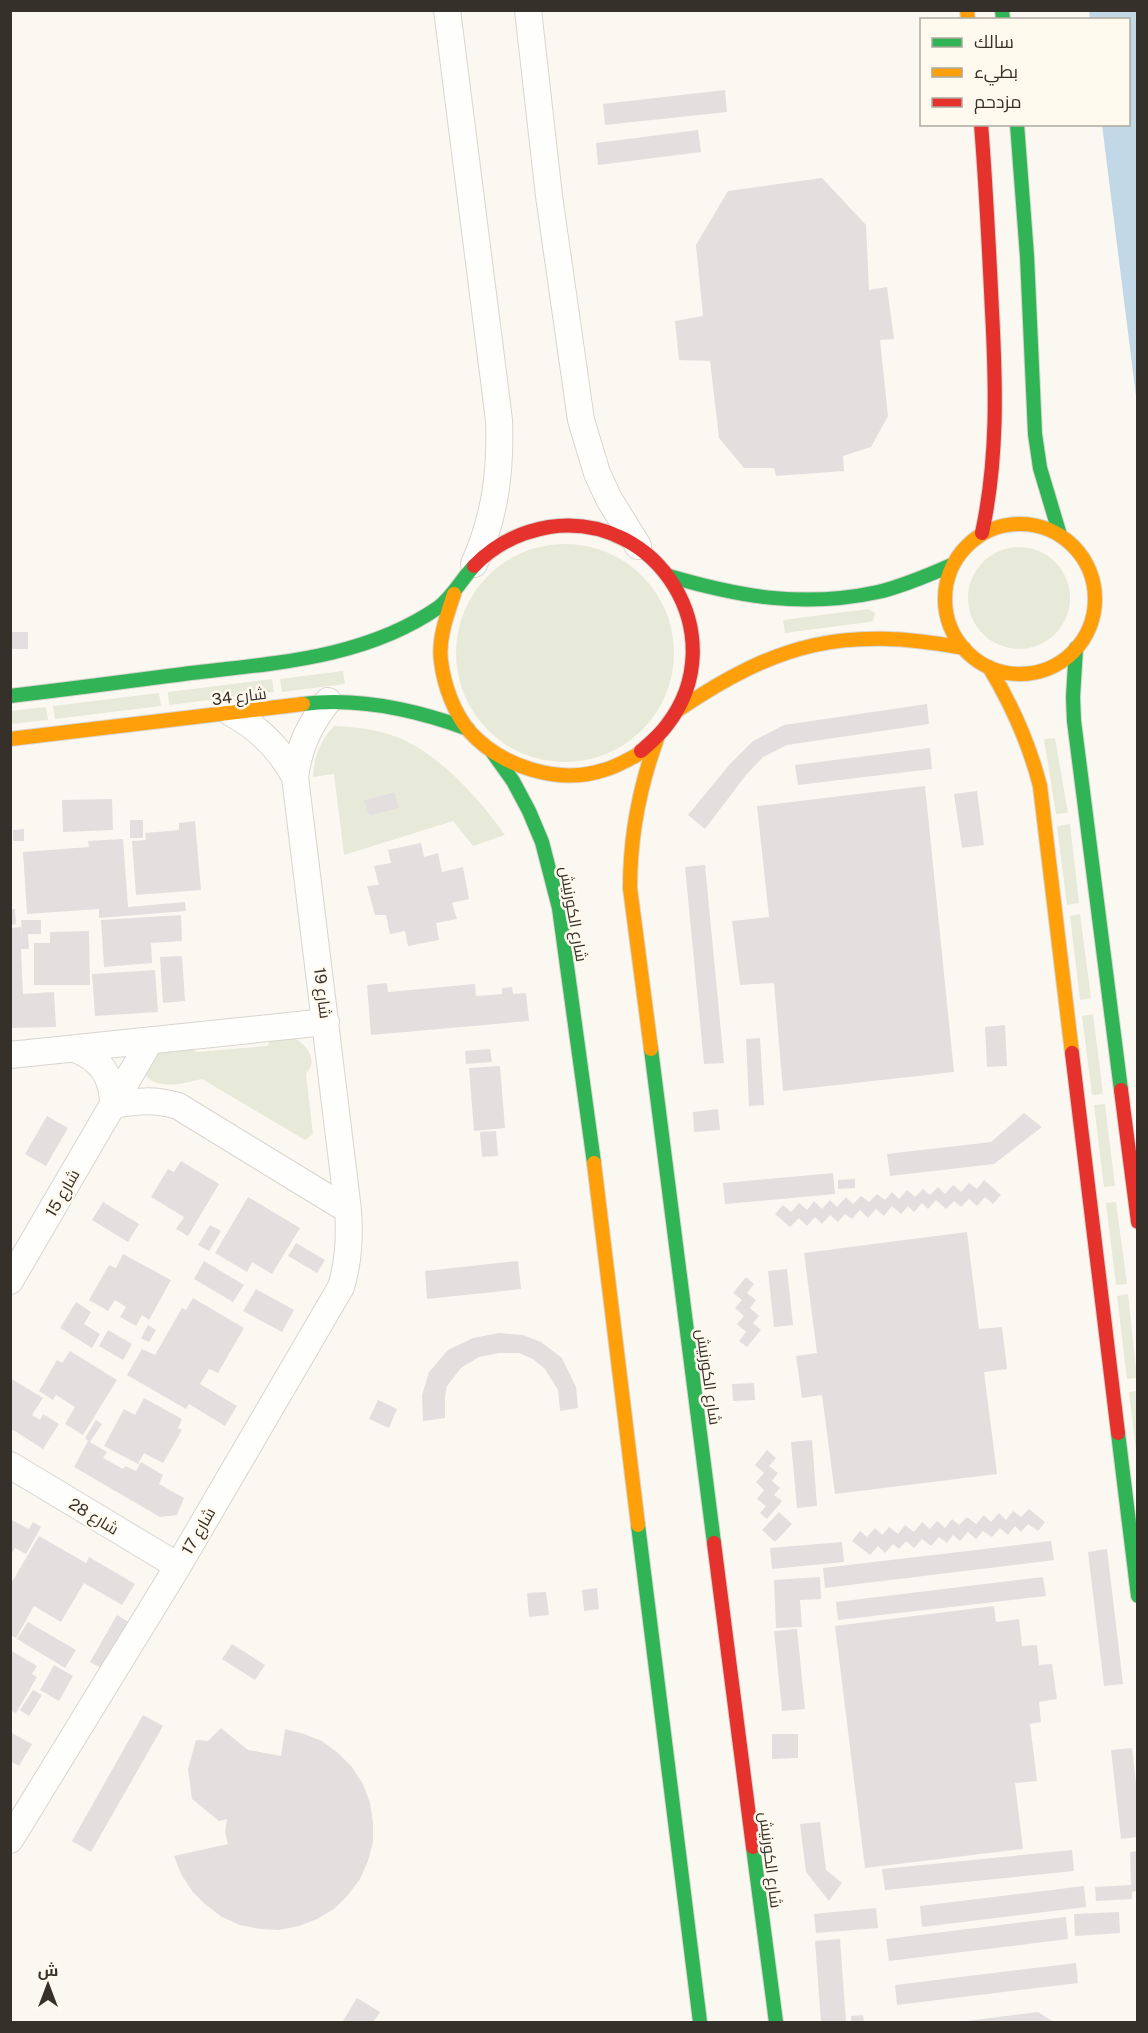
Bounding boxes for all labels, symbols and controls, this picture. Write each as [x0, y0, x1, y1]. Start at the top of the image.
legend [920, 18, 1130, 126]
text: سالك [974, 31, 1014, 52]
text: بطيء [974, 61, 1018, 86]
text: مزدحم [974, 91, 1022, 114]
street label: شارع 34 [211, 684, 268, 711]
street label: شارع الكورنيش [554, 865, 591, 964]
street label: شارع 19 [308, 966, 335, 1020]
street label: شارع 15 [41, 1166, 85, 1221]
street label: شارع الكورنيش [690, 1328, 725, 1426]
street label: شارع 28 [64, 1494, 122, 1540]
street label: شارع 17 [177, 1504, 221, 1559]
street label: شارع الكورنيش [753, 1811, 786, 1909]
north arrow [18, 1955, 78, 2015]
text: ش [38, 1961, 58, 1980]

